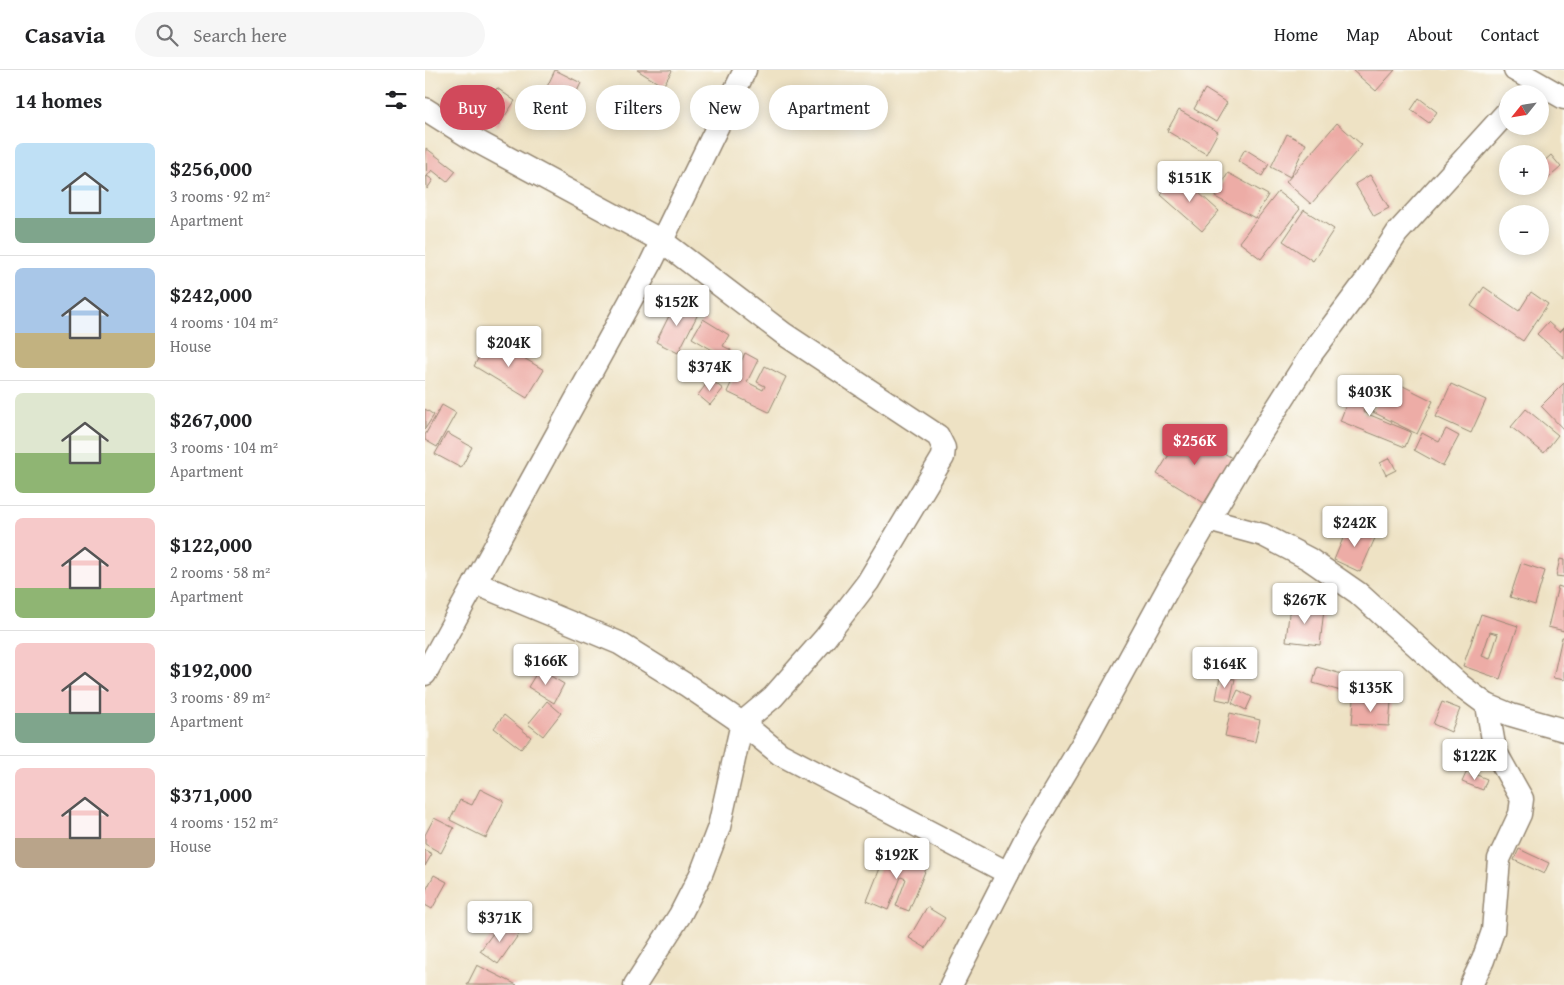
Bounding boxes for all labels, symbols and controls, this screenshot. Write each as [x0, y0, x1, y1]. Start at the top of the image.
search box [135, 12, 485, 57]
text: Casavia [25, 17, 105, 52]
icon: search [153, 21, 181, 49]
text: Search here [193, 21, 287, 49]
text: Home [1274, 21, 1318, 48]
text: Map [1346, 21, 1379, 48]
text: About [1407, 21, 1453, 48]
text: Contact [1481, 21, 1539, 48]
text: 14 homes [15, 85, 102, 116]
chip: Buy [440, 85, 505, 130]
chip: Rent [515, 85, 586, 130]
chip: Filters [596, 85, 680, 130]
chip: New [690, 85, 759, 130]
chip: Apartment [769, 85, 888, 130]
north arrow [1499, 85, 1549, 135]
map controls [1499, 85, 1549, 255]
icon: filters [382, 86, 410, 114]
button: + [1499, 145, 1549, 195]
text: $256,000 [170, 153, 252, 184]
pin: $151K [1155, 160, 1225, 203]
icon: home [55, 163, 115, 223]
text: $151K [1168, 165, 1212, 189]
text: 3 rooms · 92 m² [170, 184, 270, 208]
button: − [1499, 205, 1549, 255]
text: Apartment [170, 208, 243, 232]
text: $242,000 [170, 279, 252, 310]
pin: $152K [642, 284, 712, 327]
icon: home [55, 288, 115, 348]
text: $152K [655, 289, 699, 313]
text: 4 rooms · 104 m² [170, 310, 278, 334]
pin: $204K [474, 326, 544, 368]
text: $204K [487, 330, 531, 354]
text: House [170, 334, 211, 358]
pin: $374K [675, 350, 745, 392]
text: $374K [688, 354, 732, 378]
pin: $403K [1335, 374, 1405, 417]
text: $403K [1348, 379, 1392, 403]
text: $267,000 [170, 404, 252, 435]
icon: home [55, 413, 115, 473]
pin: $256K [1160, 424, 1230, 466]
text: $256K [1173, 428, 1217, 452]
text: 3 rooms · 104 m² [170, 435, 278, 459]
text: Apartment [170, 459, 243, 483]
pin: $242K [1320, 506, 1390, 548]
text: $242K [1333, 510, 1377, 534]
text: $122,000 [170, 529, 252, 560]
icon: home [55, 538, 115, 598]
text: 2 rooms · 58 m² [170, 560, 270, 584]
pin: $267K [1270, 582, 1340, 625]
text: Apartment [170, 584, 243, 608]
text: $267K [1283, 587, 1327, 611]
pin: $166K [511, 644, 581, 686]
pin: $164K [1190, 646, 1260, 689]
text: $166K [524, 648, 568, 672]
text: $164K [1203, 651, 1247, 675]
text: $192,000 [170, 654, 252, 685]
icon: home [55, 663, 115, 723]
pin: $135K [1336, 670, 1406, 713]
text: $135K [1349, 675, 1393, 699]
text: 3 rooms · 89 m² [170, 685, 270, 709]
text: Apartment [170, 709, 243, 733]
pin: $122K [1440, 738, 1510, 781]
text: $122K [1453, 743, 1497, 767]
text: $371,000 [170, 779, 252, 810]
icon: home [55, 788, 115, 848]
text: 4 rooms · 152 m² [170, 810, 278, 834]
text: House [170, 834, 211, 858]
pin: $192K [862, 838, 932, 880]
text: $192K [875, 842, 919, 866]
pin: $371K [465, 900, 535, 943]
text: $371K [478, 905, 522, 929]

